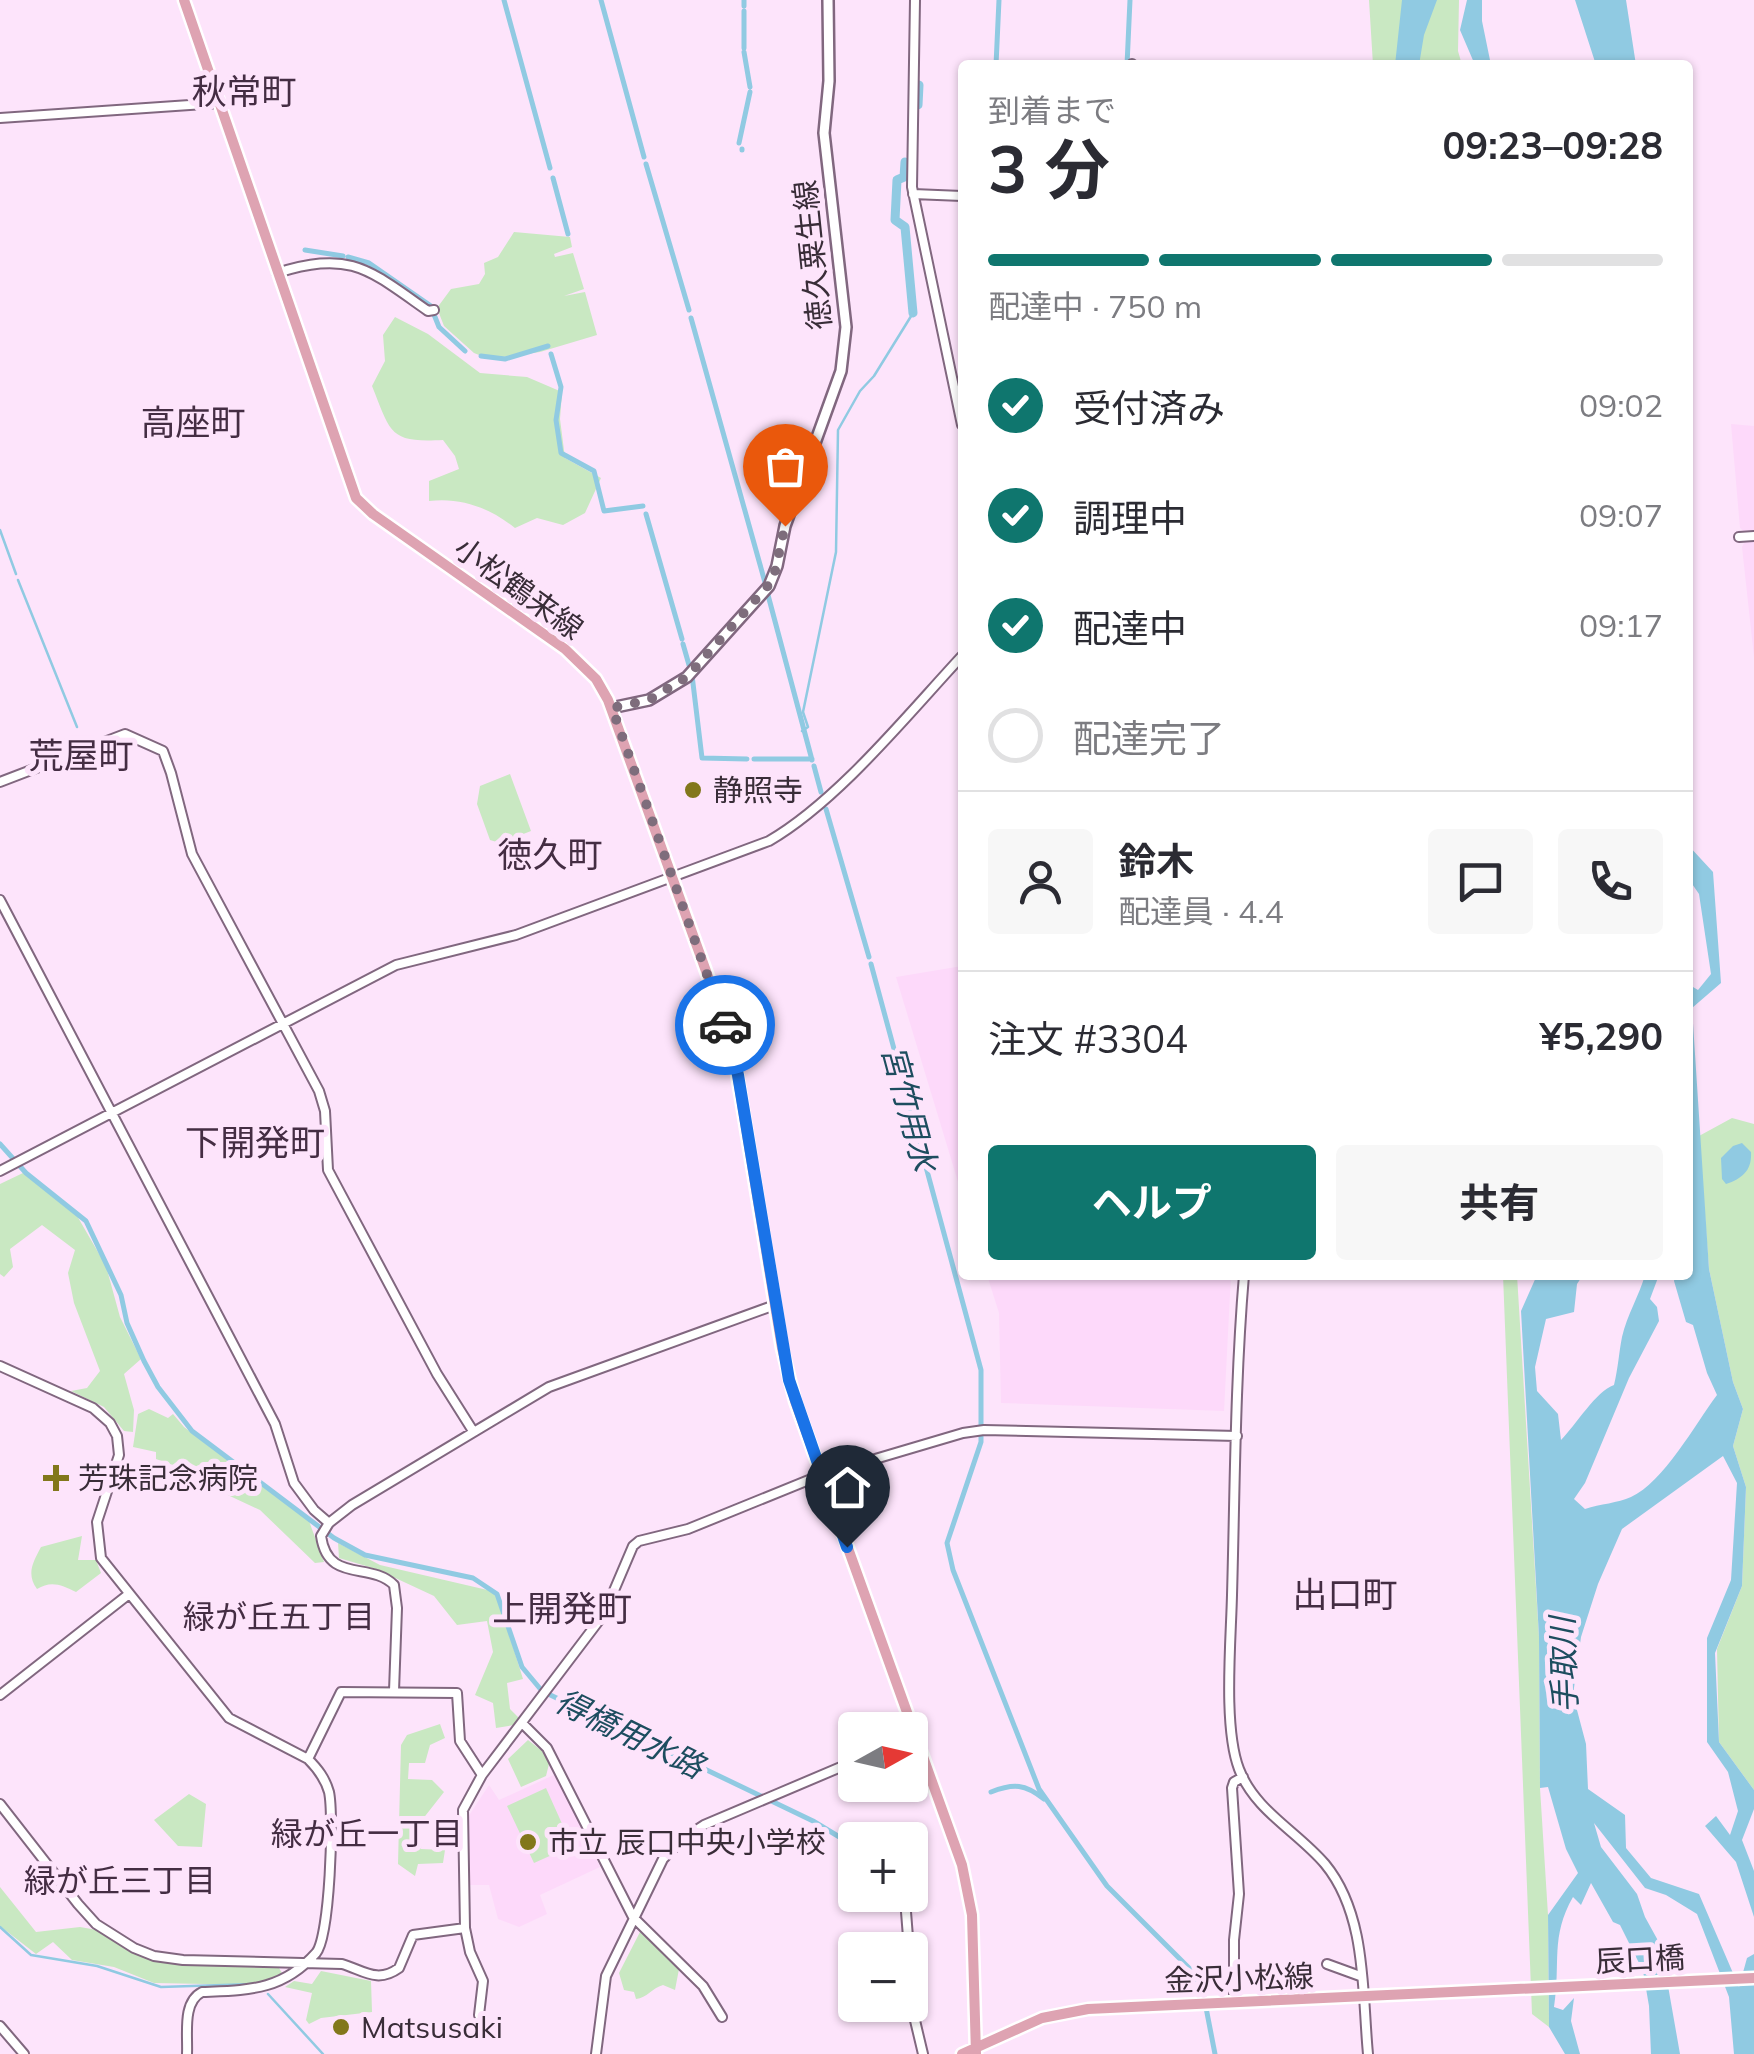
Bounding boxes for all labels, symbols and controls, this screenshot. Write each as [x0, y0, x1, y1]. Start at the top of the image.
district label: 秋常町 [191, 69, 297, 113]
text: 到着まで [988, 90, 1116, 130]
text: 09:23–09:28 [1443, 121, 1663, 169]
text: 3 分 [988, 128, 1110, 209]
street label: 徳久粟生線 [785, 178, 839, 332]
text: 配達中 · 750 m [988, 286, 1202, 326]
icon: check [988, 378, 1043, 433]
text: 受付済み [1073, 384, 1225, 432]
text: 09:02 [1579, 385, 1663, 425]
district label: 高座町 [140, 400, 246, 444]
pin [743, 424, 828, 527]
icon: bag [758, 439, 813, 494]
icon: check [988, 488, 1043, 543]
text: 調理中 [1073, 494, 1187, 542]
text: 09:07 [1579, 495, 1663, 535]
street label: 小松鶴来線 [447, 529, 591, 647]
icon: check [988, 598, 1043, 653]
text: 配達中 [1073, 604, 1187, 652]
text: 09:17 [1579, 605, 1663, 645]
text: 配達完了 [1073, 714, 1225, 762]
district label: 荒屋町 [28, 733, 134, 777]
place label: 静照寺 [713, 771, 803, 809]
marker: 静照寺 [682, 779, 704, 801]
button: person [988, 829, 1093, 934]
button: chat [1428, 829, 1533, 934]
button: phone [1558, 829, 1663, 934]
district label: 徳久町 [497, 832, 603, 876]
text: 鈴木 [1118, 837, 1194, 885]
text: 配達員 · 4.4 [1118, 891, 1284, 931]
courier [675, 975, 775, 1075]
icon: car [698, 998, 753, 1053]
text: ¥5,290 [1540, 1012, 1663, 1060]
text: 注文 #3304 [988, 1015, 1188, 1063]
water label: 宮竹用水 [874, 1041, 947, 1178]
district label: 下開発町 [185, 1120, 325, 1164]
button: ヘルプ [988, 1145, 1316, 1260]
button: 共有 [1336, 1145, 1663, 1260]
pin [805, 1445, 890, 1548]
place label: 芳珠記念病院 [78, 1459, 258, 1497]
icon: home [820, 1460, 875, 1515]
marker: 芳珠記念病院 [43, 1465, 69, 1491]
district label: 出口町 [1292, 1572, 1398, 1616]
district label: 上開発町 [492, 1586, 632, 1630]
district label: 緑が丘五丁目 [183, 1596, 375, 1636]
water label: 手取川 [1541, 1613, 1585, 1714]
water label: 得橋用水路 [549, 1680, 713, 1787]
north arrow [838, 1712, 928, 1802]
map controls [838, 1712, 928, 2022]
district label: 緑が丘一丁目 [271, 1813, 463, 1853]
button: + [838, 1822, 928, 1912]
place label: 市立 辰口中央小学校 [548, 1823, 826, 1861]
marker: 市立 辰口中央小学校 [517, 1831, 539, 1853]
district label: 緑が丘三丁目 [24, 1860, 216, 1900]
button: − [838, 1932, 928, 2022]
street label: 辰口橋 [1594, 1938, 1686, 1980]
street label: 金沢小松線 [1163, 1956, 1315, 2000]
place label: Matsusaki [361, 2008, 503, 2046]
marker: Matsusaki [330, 2016, 352, 2038]

